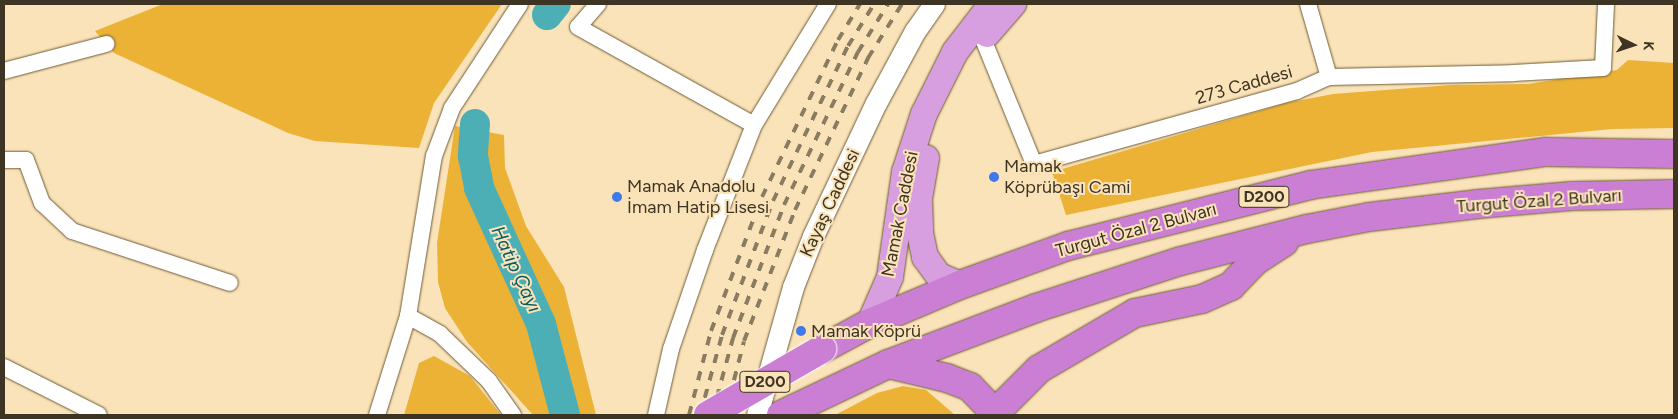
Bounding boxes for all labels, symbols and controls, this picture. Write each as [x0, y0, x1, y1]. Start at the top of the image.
north arrow [1608, 20, 1658, 70]
text: K [1640, 41, 1657, 51]
street label: 273 Caddesi [1193, 61, 1295, 109]
street label: Kayaş Caddesi [796, 145, 864, 261]
street label: Mamak Caddesi [877, 149, 923, 279]
place label: Mamak Köprübaşı Cami [1004, 156, 1130, 198]
marker: Mamak Köprübaşı Cami [988, 171, 1000, 183]
place label: Mamak Anadolu İmam Hatip Lisesi [627, 176, 769, 218]
road number: D200 [1238, 183, 1290, 210]
street label: Turgut Özal 2 Bulvarı [1456, 184, 1622, 218]
marker: Mamak Anadolu İmam Hatip Lisesi [611, 191, 623, 203]
street label: Turgut Özal 2 Bulvarı [1053, 198, 1219, 262]
water label: Hatip Çayı [486, 222, 546, 316]
place label: Mamak Köprü [811, 320, 921, 342]
marker: Mamak Köprü [795, 325, 807, 337]
road number: D200 [739, 368, 791, 396]

